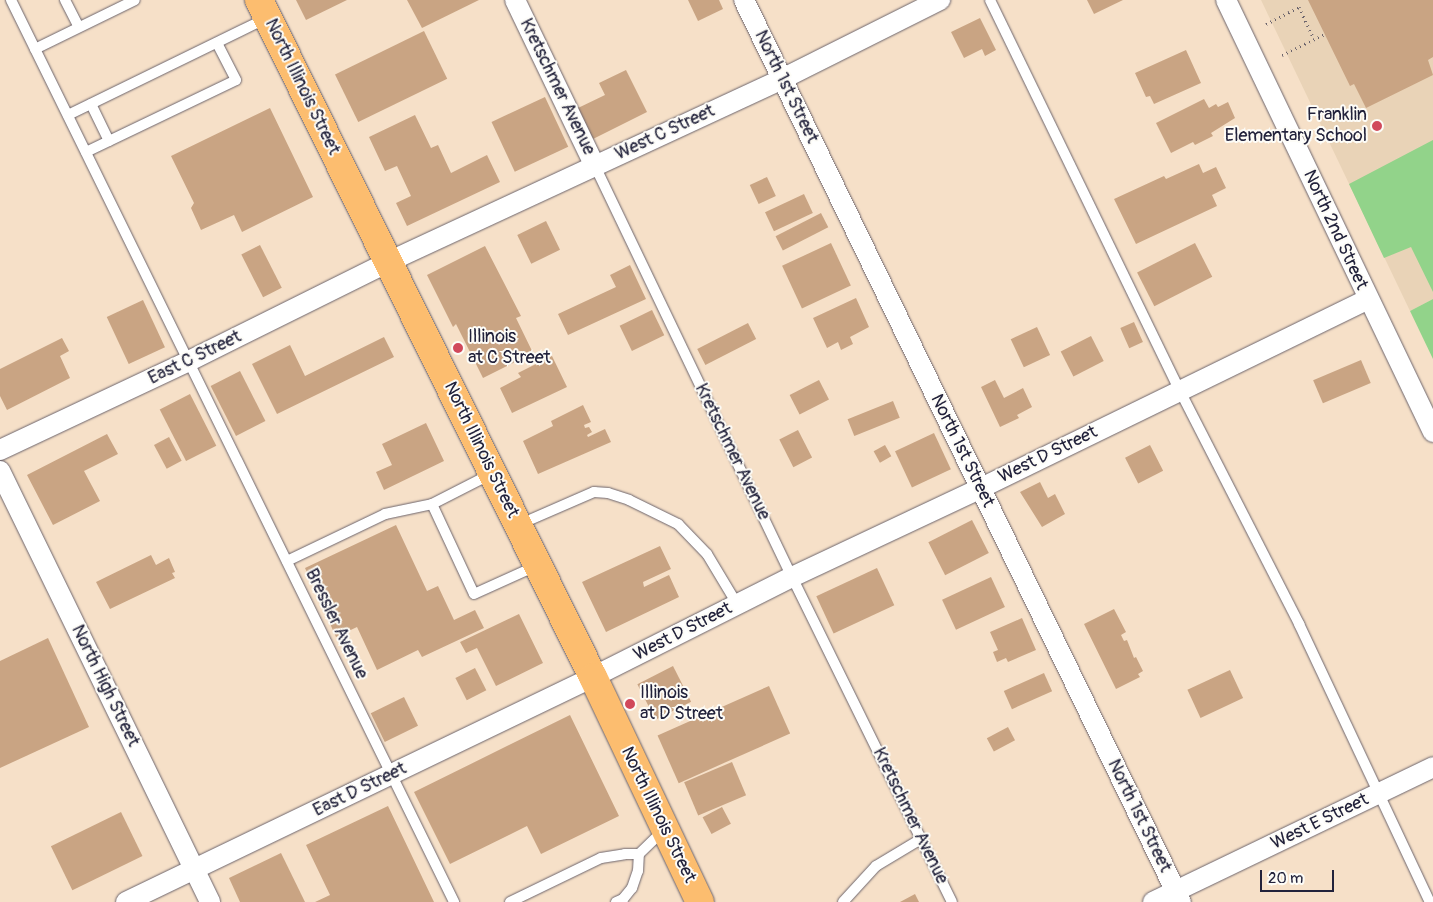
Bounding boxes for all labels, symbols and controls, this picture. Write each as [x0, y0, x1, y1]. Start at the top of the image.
street label: North Illinois Street [260, 15, 344, 159]
street label: Kretschmer Avenue [515, 15, 599, 159]
street label: North 1st Street [749, 27, 823, 147]
street label: West C Street [612, 101, 718, 165]
place label: Franklin Elementary School [1225, 105, 1367, 148]
marker: Franklin Elementary School [1371, 120, 1383, 132]
street label: North 2nd Street [1298, 167, 1372, 293]
street label: East C Street [145, 326, 245, 390]
place label: Illinois at C Street [468, 327, 551, 369]
marker: Illinois at C Street [452, 342, 464, 354]
street label: North Illinois Street [439, 378, 523, 522]
street label: Kretschmer Avenue [690, 380, 774, 524]
street label: North 1st Street [925, 391, 999, 511]
street label: West D Street [995, 422, 1101, 488]
street label: Bressler Avenue [300, 565, 372, 683]
street label: West D Street [630, 598, 736, 666]
street label: North High Street [66, 622, 144, 750]
place label: Illinois at D Street [640, 683, 723, 726]
marker: Illinois at D Street [624, 698, 636, 710]
street label: North Illinois Street [616, 743, 700, 887]
street label: Kretschmer Avenue [868, 744, 952, 888]
street label: North 1st Street [1102, 756, 1176, 876]
street label: East D Street [310, 758, 410, 822]
street label: West E Street [1268, 789, 1372, 855]
scale bar [1263, 860, 1337, 892]
text: 20 m [1268, 869, 1303, 888]

